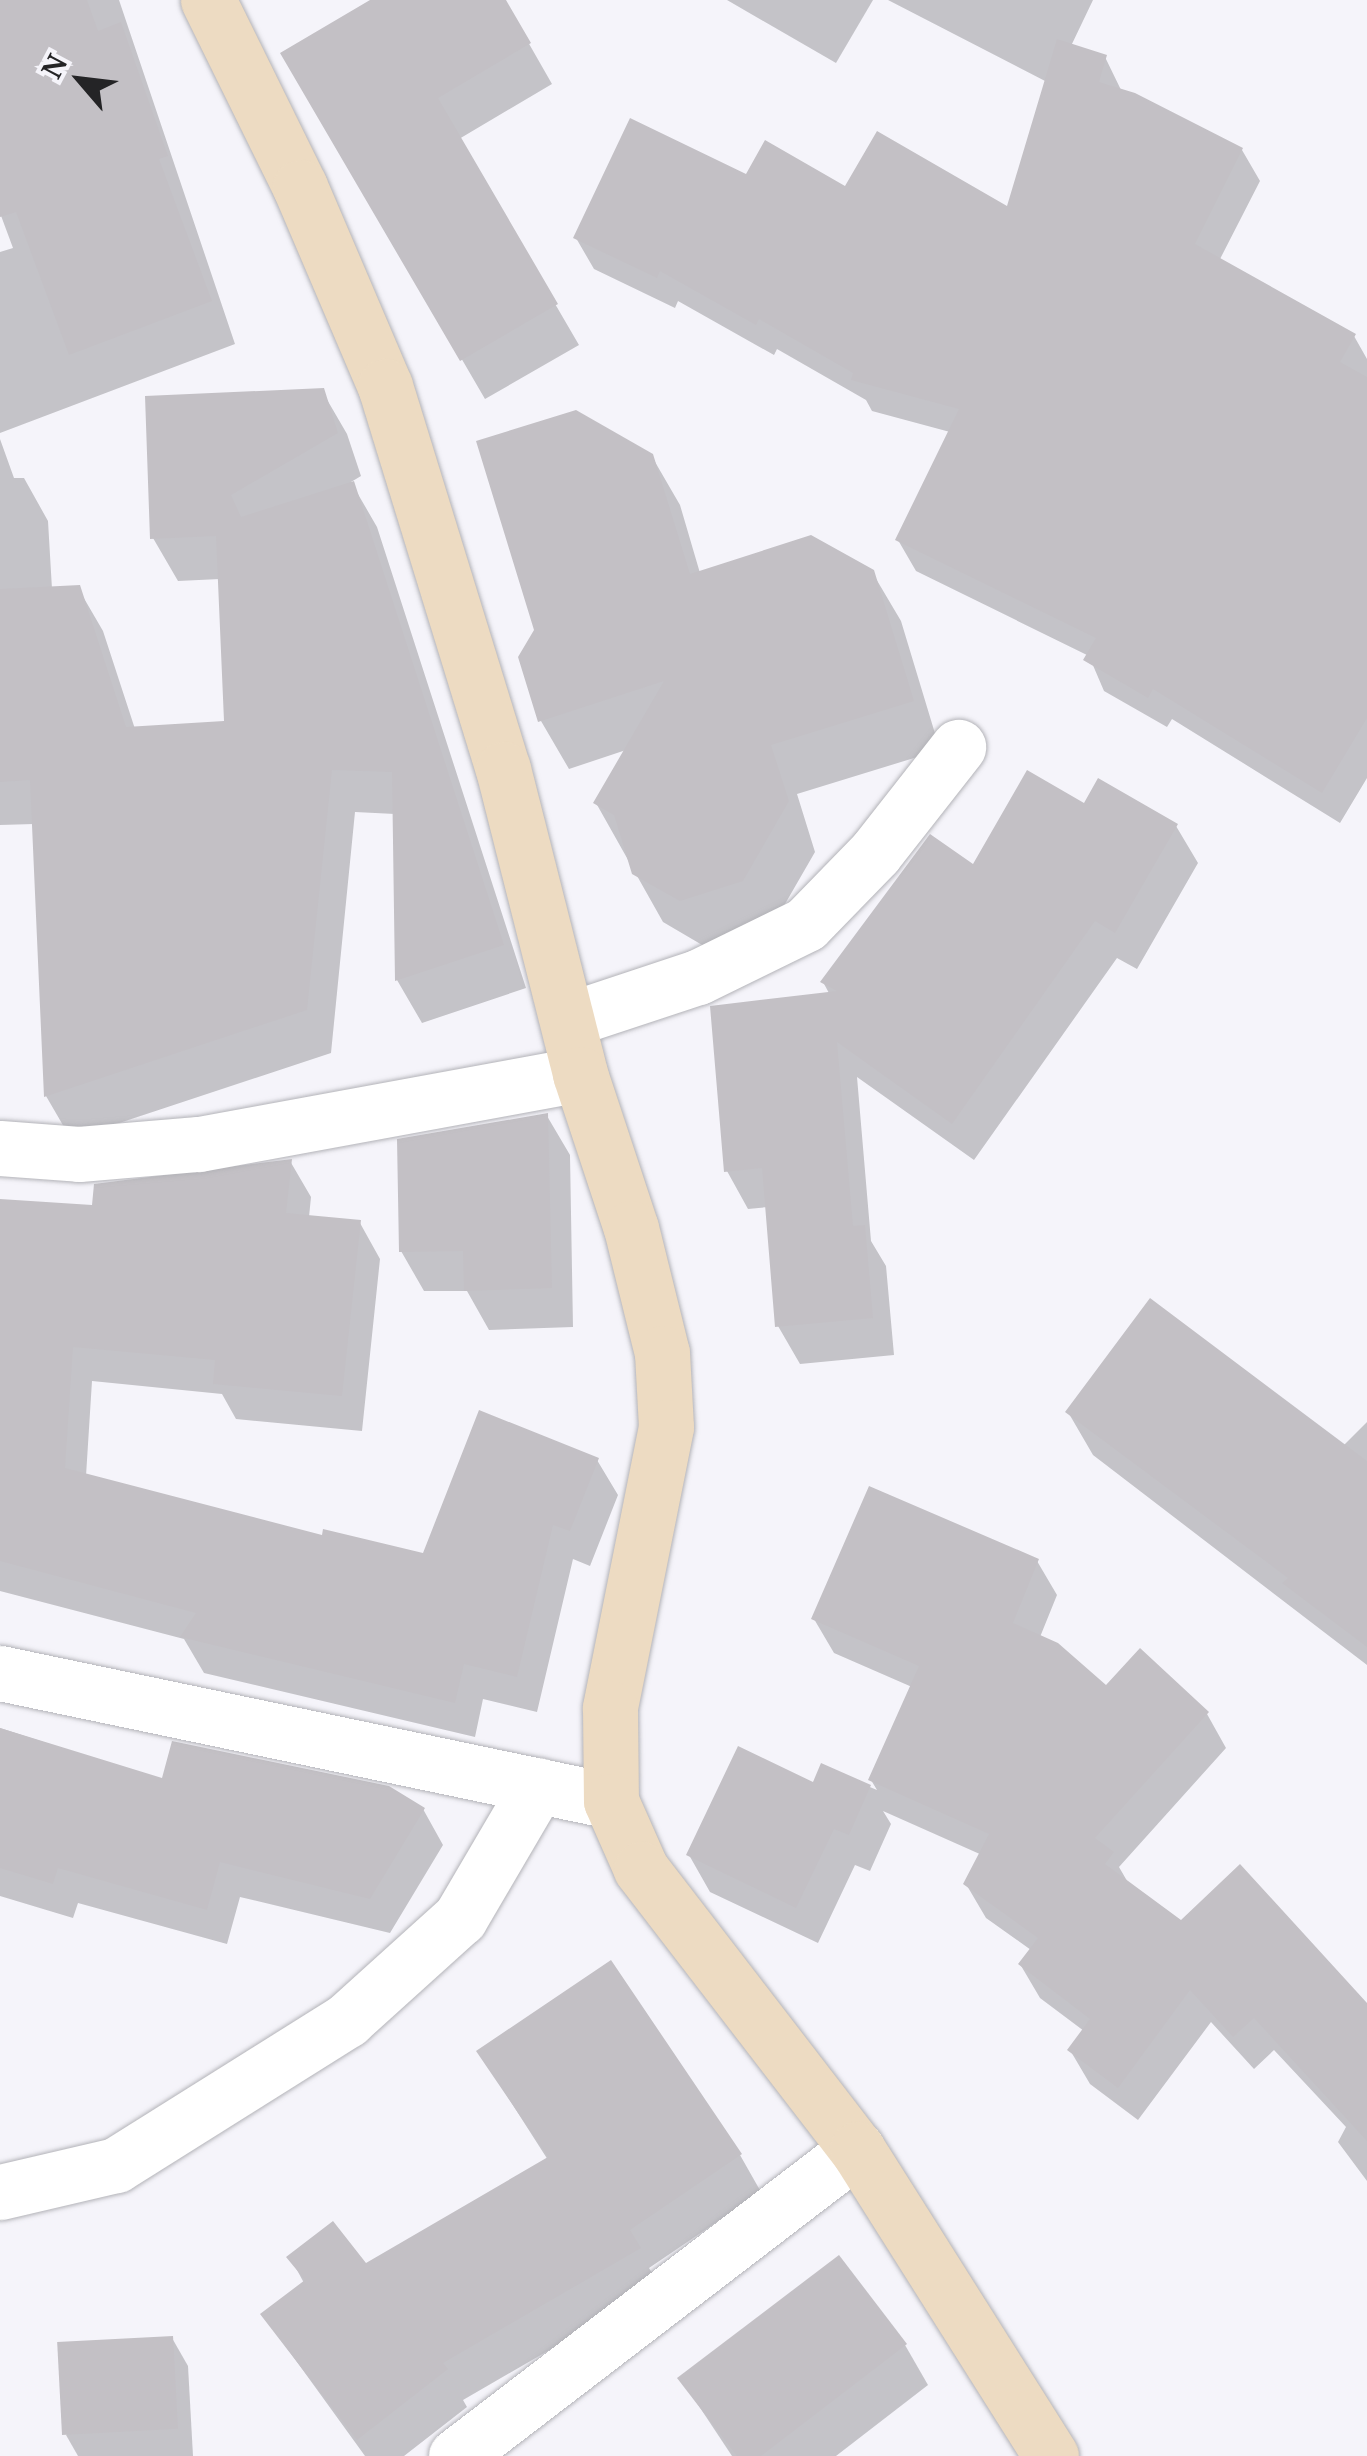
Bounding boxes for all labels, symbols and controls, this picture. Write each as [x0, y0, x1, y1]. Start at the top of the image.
north arrow [30, 30, 130, 130]
text: N [32, 47, 75, 85]

